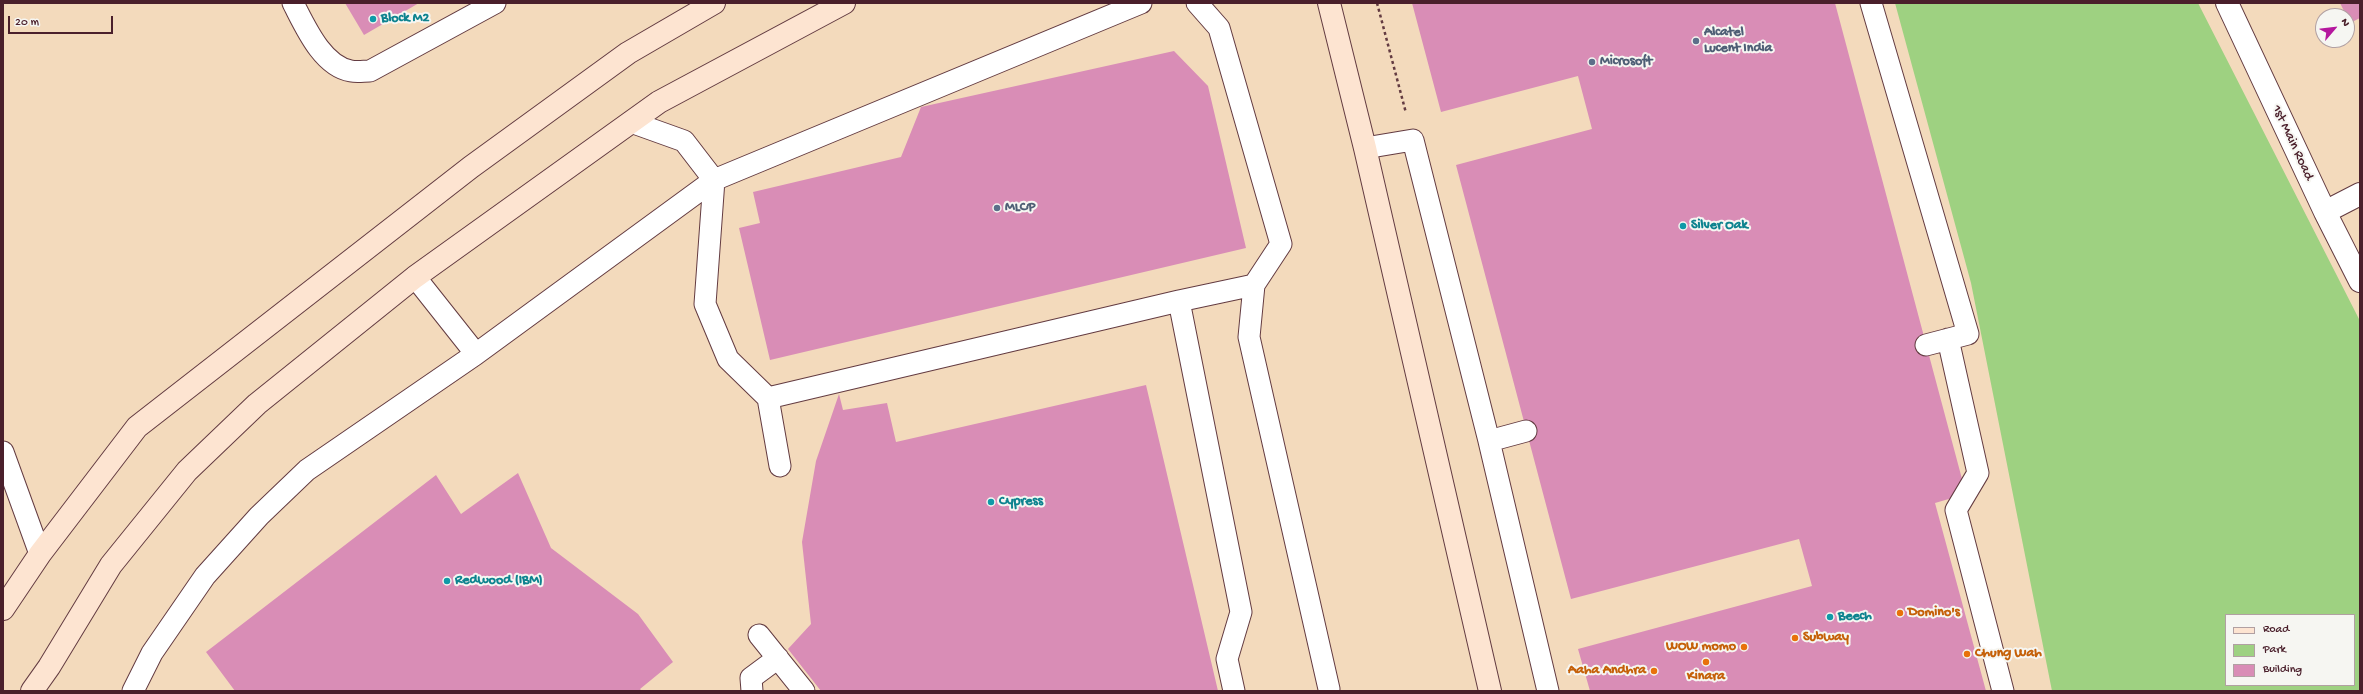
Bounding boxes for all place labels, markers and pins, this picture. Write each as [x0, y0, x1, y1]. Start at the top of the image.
place label: Block M2 [381, 11, 429, 27]
marker: Block M2 [368, 14, 378, 24]
place label: Alcatel Lucent India [1704, 25, 1772, 58]
marker: Alcatel Lucent India [1691, 36, 1701, 46]
place label: Microsoft [1600, 54, 1652, 70]
marker: Microsoft [1587, 57, 1597, 67]
place label: MLCP [1005, 200, 1035, 216]
marker: MLCP [992, 203, 1002, 213]
place label: Silver Oak [1691, 218, 1748, 234]
marker: Silver Oak [1678, 221, 1688, 231]
place label: Cypress [999, 494, 1043, 510]
marker: Cypress [986, 497, 996, 507]
place label: Redwood (IBM) [455, 573, 543, 589]
marker: Redwood (IBM) [442, 576, 452, 586]
place label: Domino's [1908, 605, 1960, 621]
marker: Domino's [1895, 608, 1905, 618]
place label: Beech [1838, 609, 1872, 625]
marker: Beech [1825, 612, 1835, 622]
place label: Subway [1803, 630, 1849, 646]
marker: Subway [1790, 633, 1800, 643]
place label: WOW momo [1666, 639, 1736, 655]
marker: WOW momo [1739, 642, 1749, 652]
place label: Chung Wah [1975, 646, 2042, 662]
marker: Chung Wah [1962, 649, 1972, 659]
marker: Kinara [1701, 657, 1711, 667]
place label: Aaha Andhra [1568, 663, 1646, 679]
marker: Aaha Andhra [1649, 666, 1659, 676]
place label: Kinara [1687, 669, 1725, 685]

